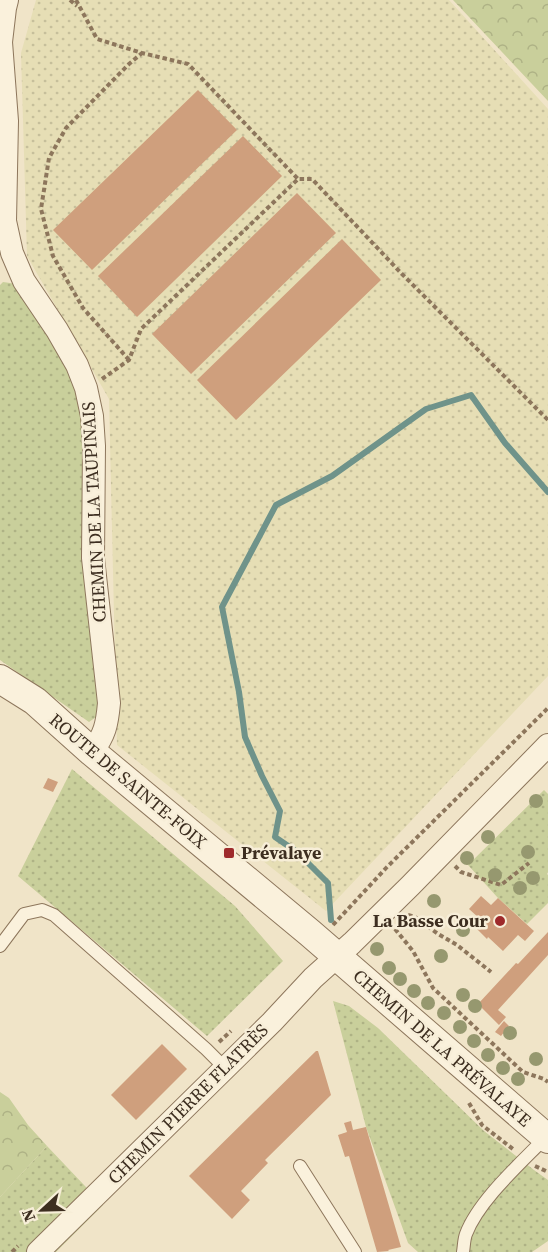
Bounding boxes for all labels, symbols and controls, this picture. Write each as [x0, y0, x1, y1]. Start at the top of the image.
street label: CHEMIN DE LA TAUPINAIS [75, 401, 112, 623]
street label: ROUTE DE SAINTE-FOIX [44, 707, 213, 854]
place label: Prévalaye [241, 840, 321, 865]
marker: Prévalaye [222, 846, 236, 860]
place label: La Basse Cour [373, 908, 489, 933]
marker: La Basse Cour [493, 914, 507, 928]
street label: CHEMIN DE LA PRÉVALAYE [348, 963, 537, 1132]
street label: CHEMIN PIERRE FLATRÈS [102, 1018, 273, 1189]
north arrow [12, 1180, 72, 1240]
text: N [16, 1206, 40, 1225]

